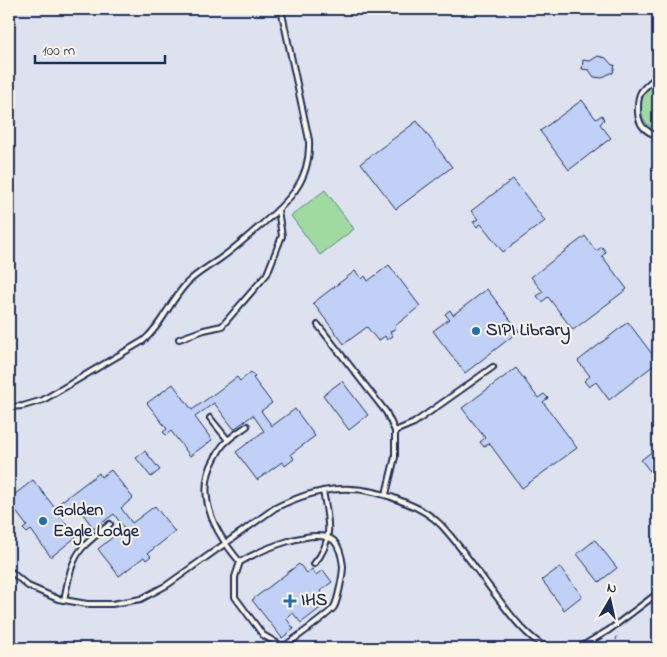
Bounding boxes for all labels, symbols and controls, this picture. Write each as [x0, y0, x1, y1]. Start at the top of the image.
scale bar [35, 32, 165, 64]
text: 100 m [42, 40, 75, 62]
place label: SIPI Library [486, 318, 570, 345]
marker: SIPI Library [470, 325, 482, 337]
place label: Golden Eagle Lodge [53, 498, 140, 546]
marker: Golden Eagle Lodge [37, 515, 49, 527]
north arrow [584, 574, 634, 624]
text: N [605, 578, 618, 600]
place label: IHS [301, 588, 328, 614]
marker: IHS [283, 594, 297, 608]

